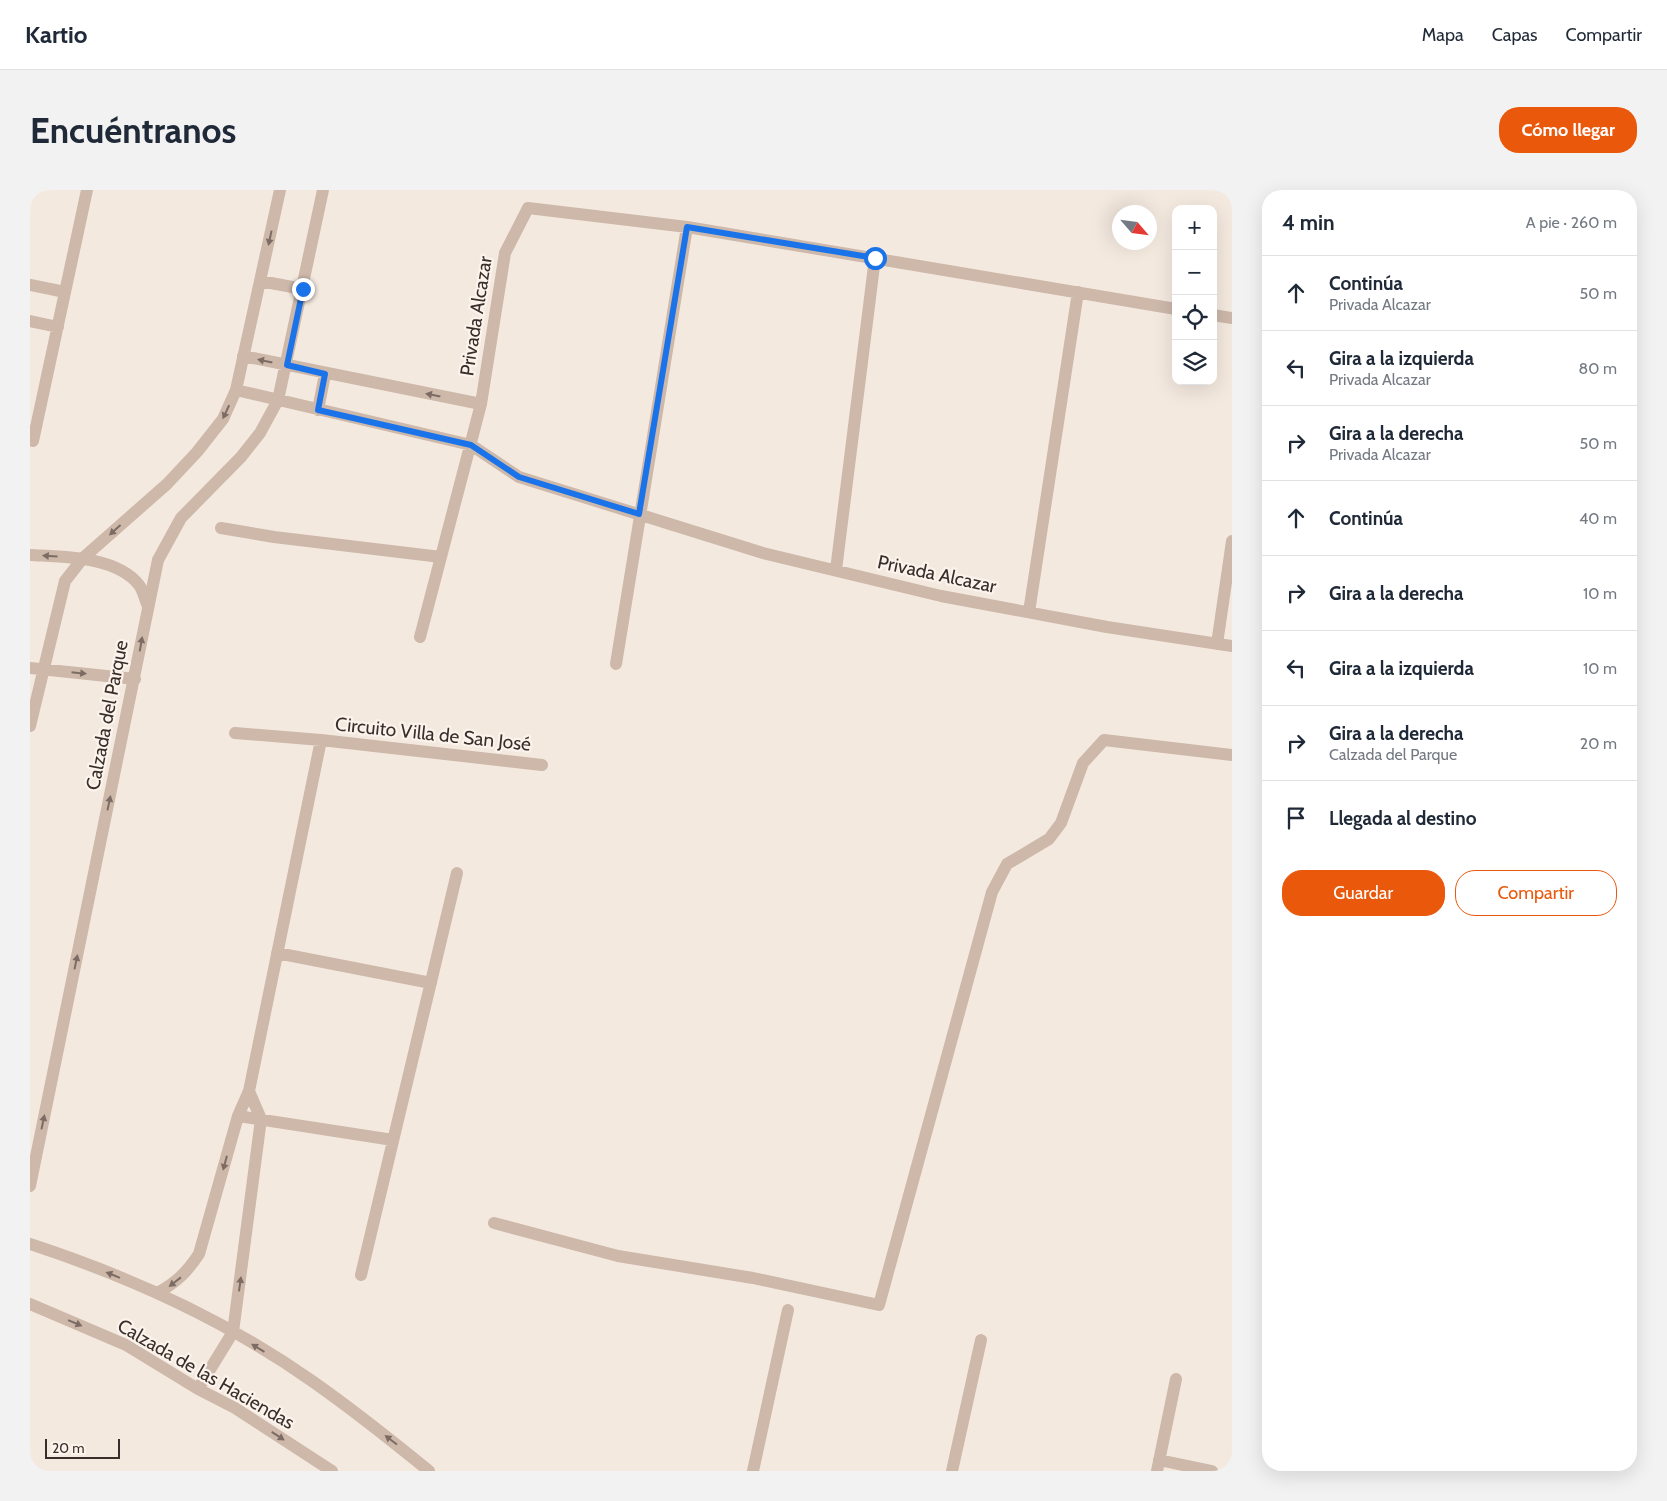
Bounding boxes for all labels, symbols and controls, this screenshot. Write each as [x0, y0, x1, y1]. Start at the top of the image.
text: Kartio [25, 20, 88, 49]
text: Mapa [1422, 24, 1464, 46]
text: Capas [1492, 24, 1538, 46]
text: Compartir [1566, 24, 1642, 46]
button: Cómo llegar [1499, 107, 1637, 153]
text: Encuéntranos [30, 109, 236, 152]
north arrow [1112, 205, 1157, 250]
map controls [1172, 205, 1217, 385]
button: + [1172, 205, 1217, 250]
text: 4 min [1282, 210, 1335, 235]
text: A pie · 260 m [1526, 213, 1617, 232]
one-way arrow [266, 230, 274, 245]
route start [864, 247, 887, 270]
button: − [1172, 250, 1217, 295]
street label: Privada Alcazar [455, 255, 497, 377]
text: Continúa [1329, 272, 1403, 295]
route end [292, 278, 315, 301]
icon: ahead [1282, 279, 1310, 307]
text: 50 m [1580, 284, 1617, 303]
button: locate [1172, 295, 1217, 340]
text: Privada Alcazar [1329, 295, 1431, 314]
button: layers [1172, 340, 1217, 385]
text: Gira a la izquierda [1329, 347, 1474, 370]
icon: left [1282, 354, 1310, 382]
one-way arrow [257, 357, 273, 365]
text: 80 m [1579, 359, 1617, 378]
text: Privada Alcazar [1329, 370, 1431, 389]
one-way arrow [425, 391, 441, 399]
one-way arrow [222, 405, 230, 419]
text: Gira a la derecha [1329, 422, 1464, 445]
icon: right [1282, 429, 1310, 457]
text: 50 m [1580, 434, 1617, 453]
text: Privada Alcazar [1329, 445, 1431, 464]
icon: ahead [1282, 504, 1310, 532]
text: Continúa [1329, 507, 1403, 530]
text: 40 m [1579, 509, 1617, 528]
one-way arrow [109, 524, 122, 535]
street label: Privada Alcazar [876, 550, 998, 598]
one-way arrow [42, 552, 58, 560]
icon: right [1282, 579, 1310, 607]
text: Gira a la derecha [1329, 582, 1464, 605]
text: 10 m [1583, 584, 1617, 603]
one-way arrow [138, 636, 146, 652]
street label: Calzada del Parque [81, 638, 133, 792]
icon: left [1282, 654, 1310, 682]
text: Gira a la izquierda [1329, 657, 1474, 680]
text: 10 m [1583, 659, 1617, 678]
one-way arrow [71, 669, 87, 677]
street label: Circuito Villa de San José [334, 712, 532, 756]
text: Gira a la derecha [1329, 722, 1464, 745]
icon: right [1282, 729, 1310, 757]
text: 20 m [1580, 734, 1617, 753]
text: Calzada del Parque [1329, 745, 1457, 764]
one-way arrow [105, 795, 113, 811]
icon: arrive [1282, 804, 1310, 832]
text: Llegada al destino [1329, 807, 1476, 830]
button: Guardar [1282, 870, 1445, 916]
button: Compartir [1455, 870, 1617, 916]
one-way arrow [72, 955, 80, 970]
one-way arrow [39, 1114, 47, 1129]
one-way arrow [221, 1155, 229, 1170]
one-way arrow [106, 1271, 120, 1279]
one-way arrow [169, 1276, 182, 1287]
one-way arrow [236, 1276, 244, 1292]
street label: Calzada de las Haciendas [113, 1314, 299, 1434]
one-way arrow [68, 1320, 82, 1328]
one-way arrow [252, 1343, 265, 1352]
one-way arrow [271, 1431, 284, 1441]
one-way arrow [385, 1435, 398, 1446]
scale bar [45, 1436, 120, 1459]
text: 20 m [52, 1439, 85, 1457]

